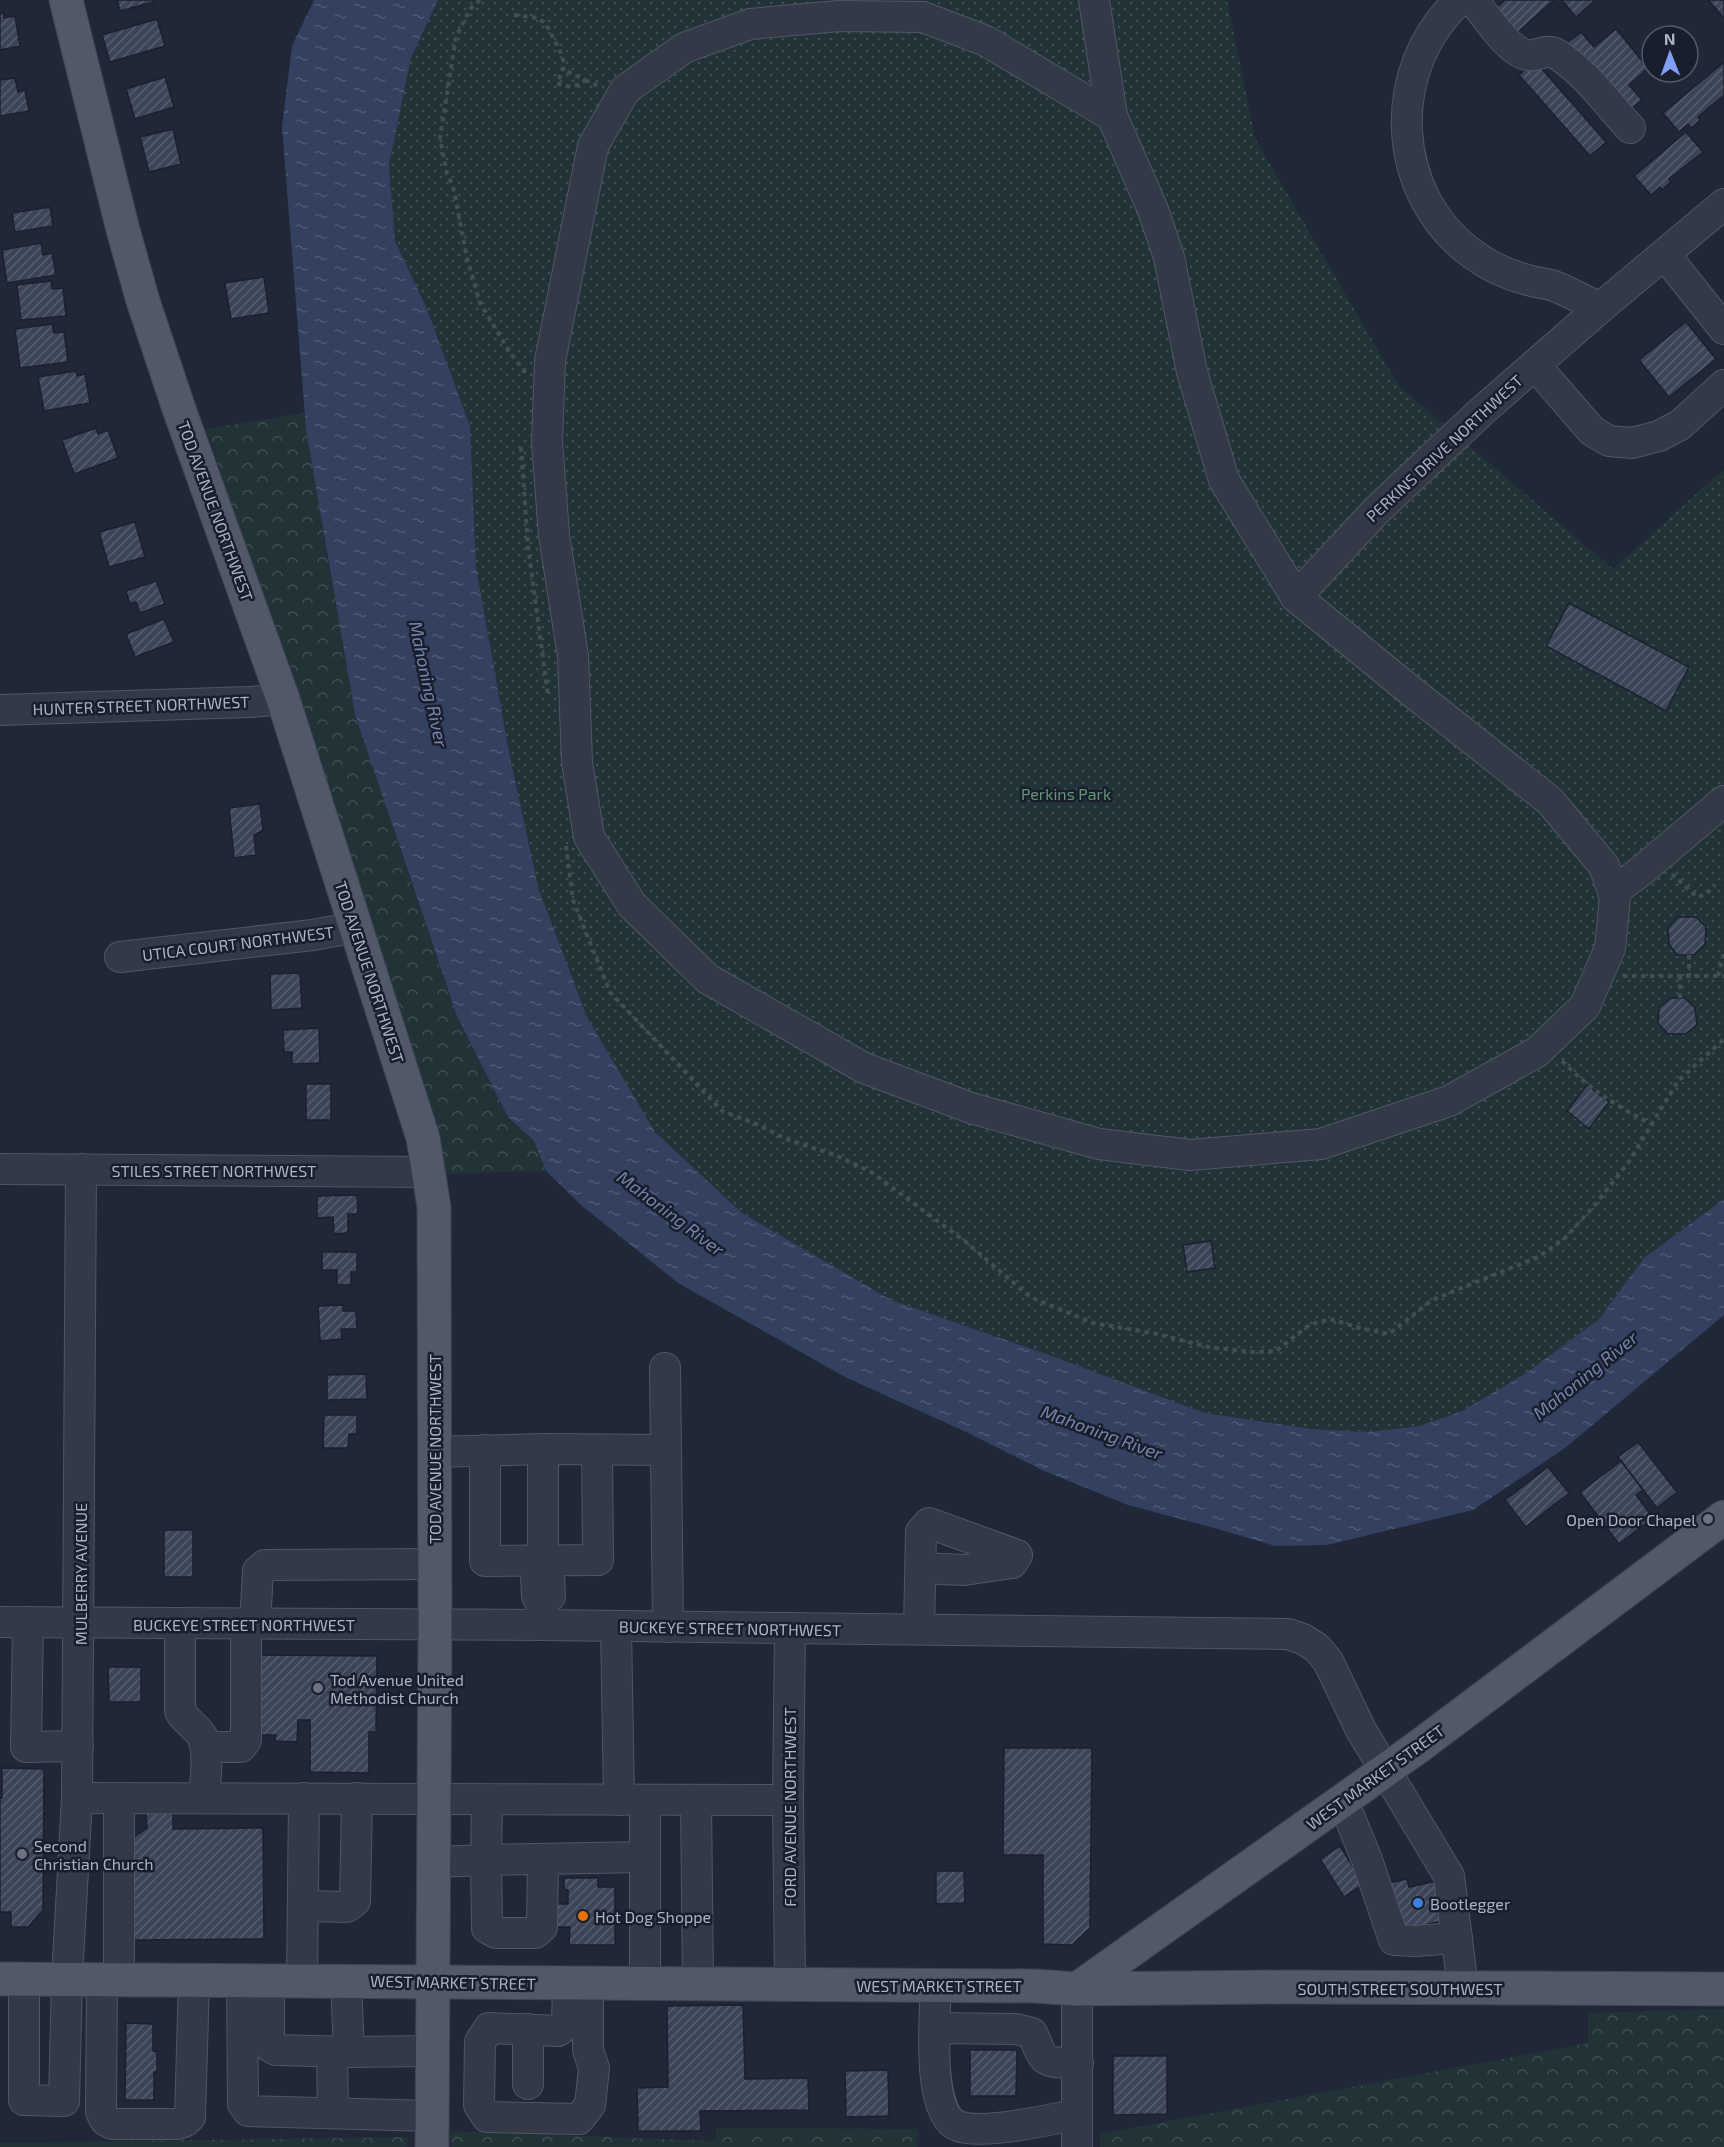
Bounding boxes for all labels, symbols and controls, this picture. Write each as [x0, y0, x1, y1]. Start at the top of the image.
north arrow [1640, 24, 1700, 84]
text: N [1664, 29, 1676, 48]
street label: PERKINS DRIVE NORTHWEST [1362, 371, 1526, 525]
street label: TOD AVENUE NORTHWEST [175, 418, 257, 604]
water label: Mahoning River [405, 619, 453, 750]
street label: HUNTER STREET NORTHWEST [32, 692, 250, 718]
park label: Perkins Park [1021, 784, 1111, 803]
street label: TOD AVENUE NORTHWEST [332, 879, 408, 1065]
street label: UTICA COURT NORTHWEST [141, 922, 335, 964]
street label: STILES STREET NORTHWEST [112, 1161, 316, 1180]
water label: Mahoning River [613, 1166, 729, 1261]
water label: Mahoning River [1528, 1326, 1642, 1424]
street label: TOD AVENUE NORTHWEST [425, 1354, 444, 1544]
water label: Mahoning River [1038, 1400, 1167, 1465]
street label: MULBERRY AVENUE [71, 1503, 90, 1645]
place label: Open Door Chapel [1566, 1510, 1696, 1529]
marker: Open Door Chapel [1701, 1512, 1715, 1526]
street label: BUCKEYE STREET NORTHWEST [133, 1615, 355, 1634]
street label: BUCKEYE STREET NORTHWEST [619, 1617, 841, 1639]
place label: Tod Avenue United Methodist Church [330, 1670, 464, 1707]
marker: Tod Avenue United Methodist Church [311, 1681, 325, 1695]
street label: FORD AVENUE NORTHWEST [780, 1707, 799, 1907]
street label: WEST MARKET STREET [1302, 1721, 1448, 1833]
place label: Second Christian Church [34, 1836, 154, 1873]
marker: Second Christian Church [15, 1847, 29, 1861]
place label: Bootlegger [1430, 1894, 1511, 1913]
marker: Bootlegger [1411, 1896, 1425, 1910]
place label: Hot Dog Shoppe [595, 1907, 711, 1926]
marker: Hot Dog Shoppe [576, 1909, 590, 1923]
street label: WEST MARKET STREET [370, 1971, 536, 1993]
street label: WEST MARKET STREET [856, 1976, 1022, 1995]
street label: SOUTH STREET SOUTHWEST [1297, 1979, 1503, 1998]

